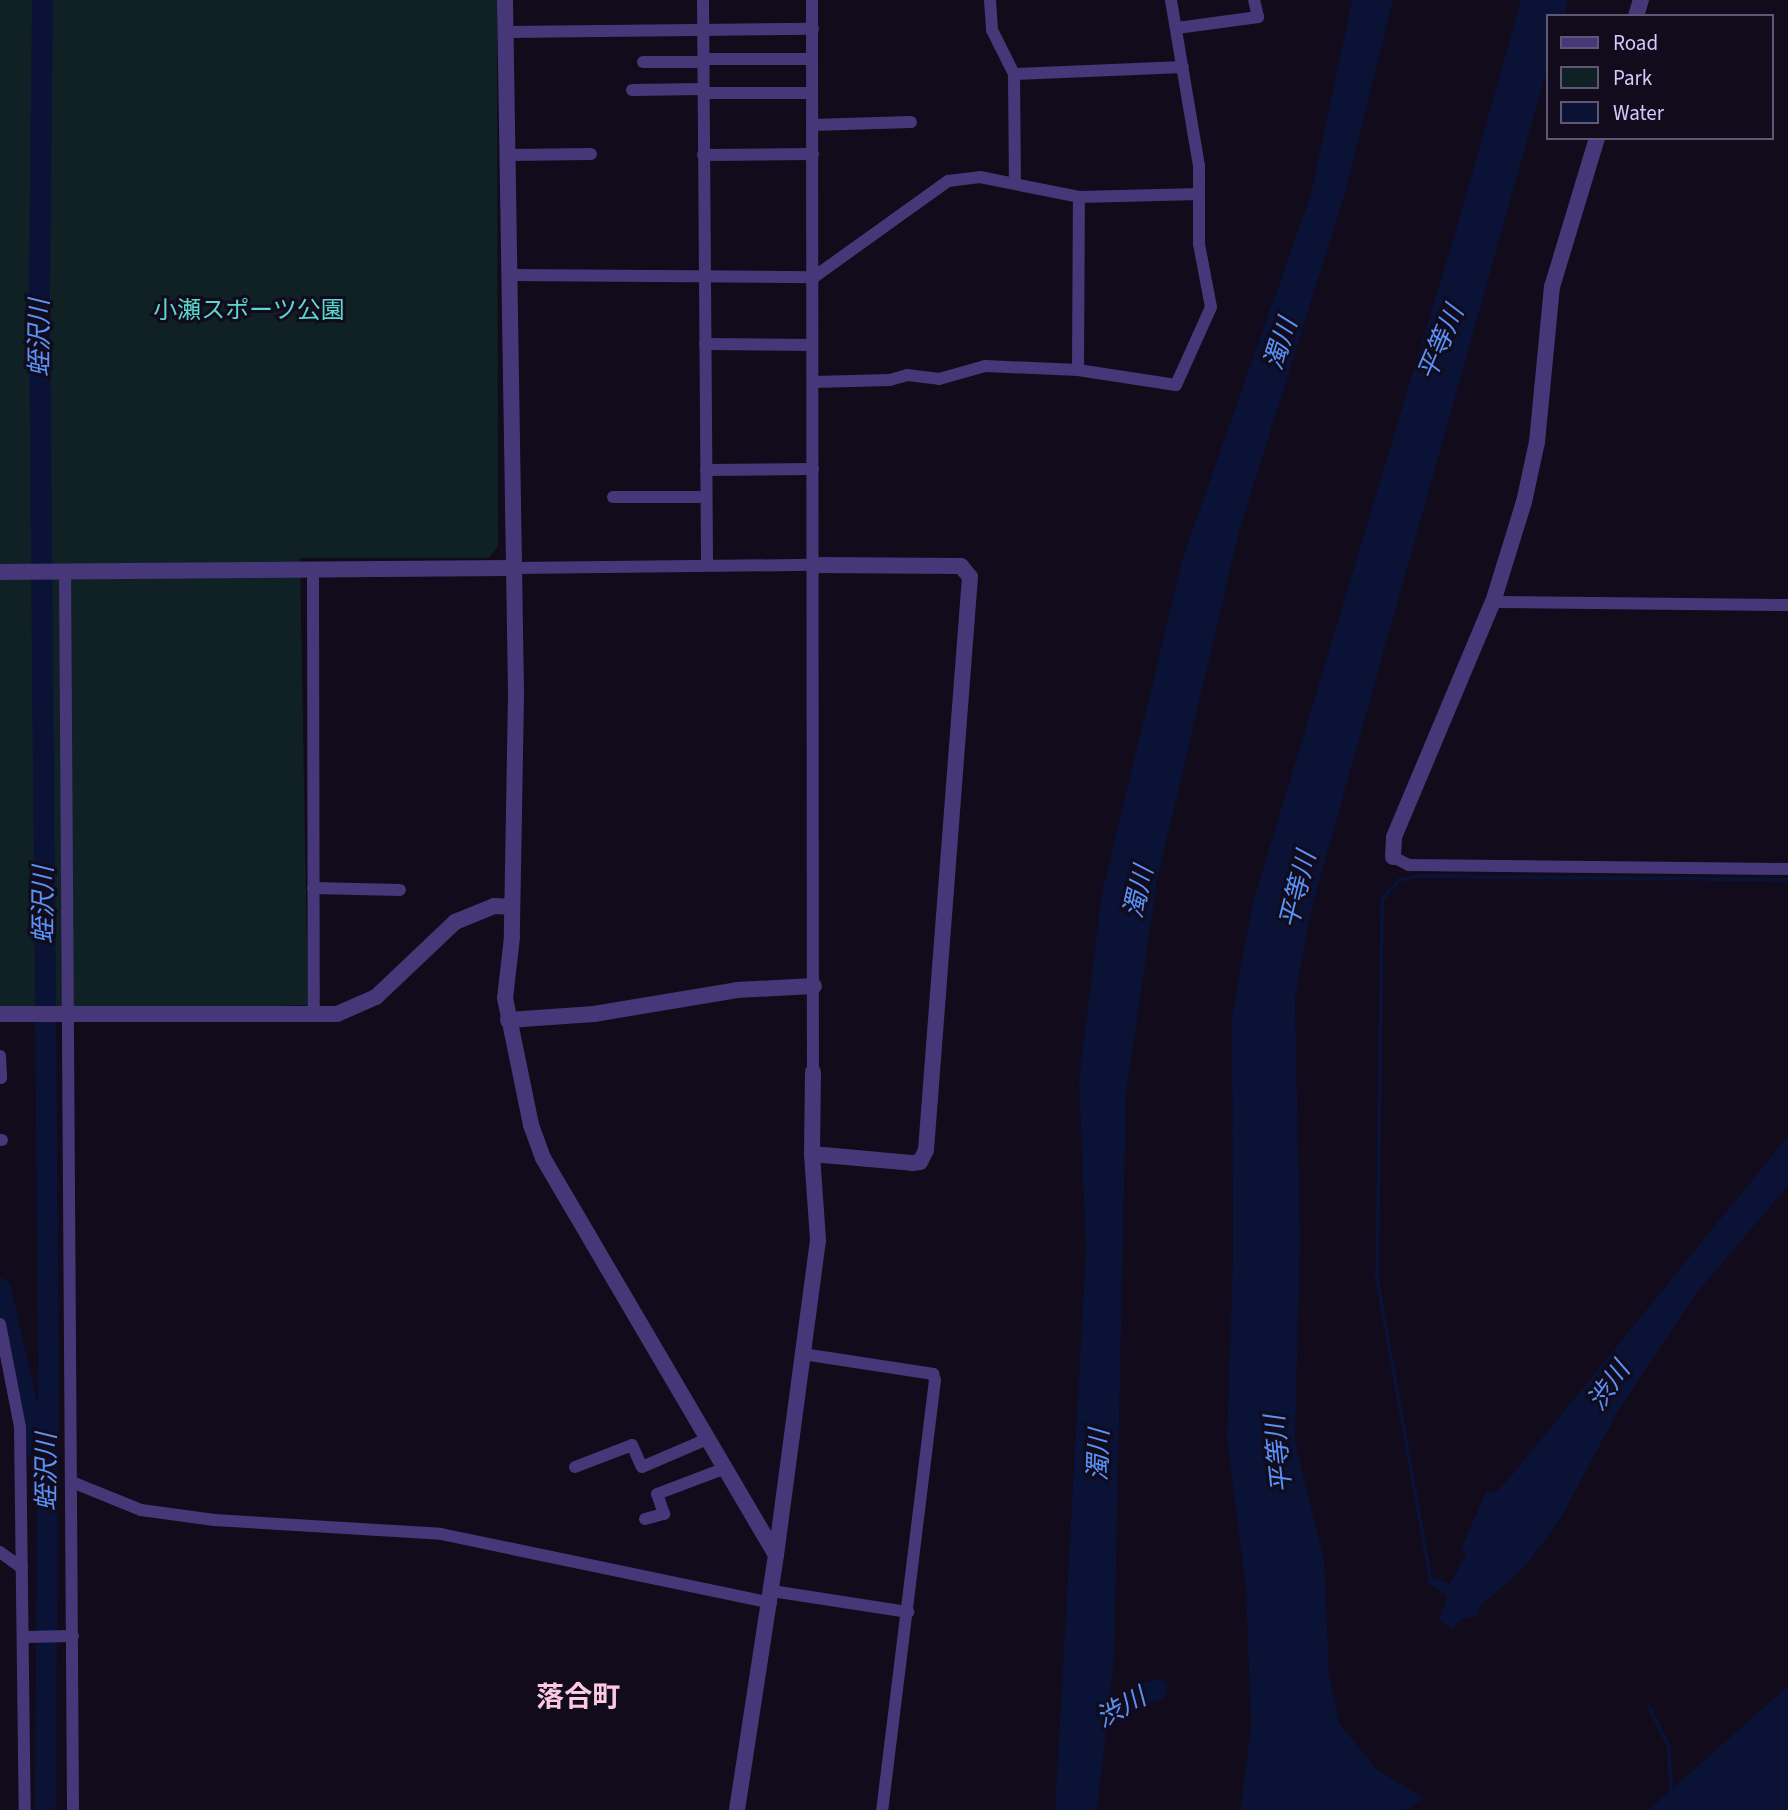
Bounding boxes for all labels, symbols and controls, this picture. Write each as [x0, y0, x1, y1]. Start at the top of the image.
legend [1546, 14, 1774, 140]
text: Road [1613, 28, 1658, 58]
text: Park [1613, 63, 1652, 93]
text: Water [1613, 98, 1664, 128]
park label: 小瀬スポーツ公園 [153, 297, 345, 325]
water label: 蛭沢川 [24, 299, 56, 377]
water label: 平等川 [1411, 301, 1471, 385]
water label: 濁川 [1258, 314, 1304, 374]
water label: 平等川 [1273, 848, 1323, 932]
water label: 濁川 [1118, 863, 1160, 921]
water label: 蛭沢川 [28, 866, 60, 944]
water label: 渋川 [1581, 1356, 1637, 1416]
water label: 平等川 [1259, 1414, 1299, 1494]
water label: 濁川 [1083, 1428, 1115, 1482]
water label: 蛭沢川 [31, 1433, 63, 1511]
district label: 落合町 [536, 1680, 620, 1714]
water label: 渋川 [1091, 1682, 1151, 1734]

